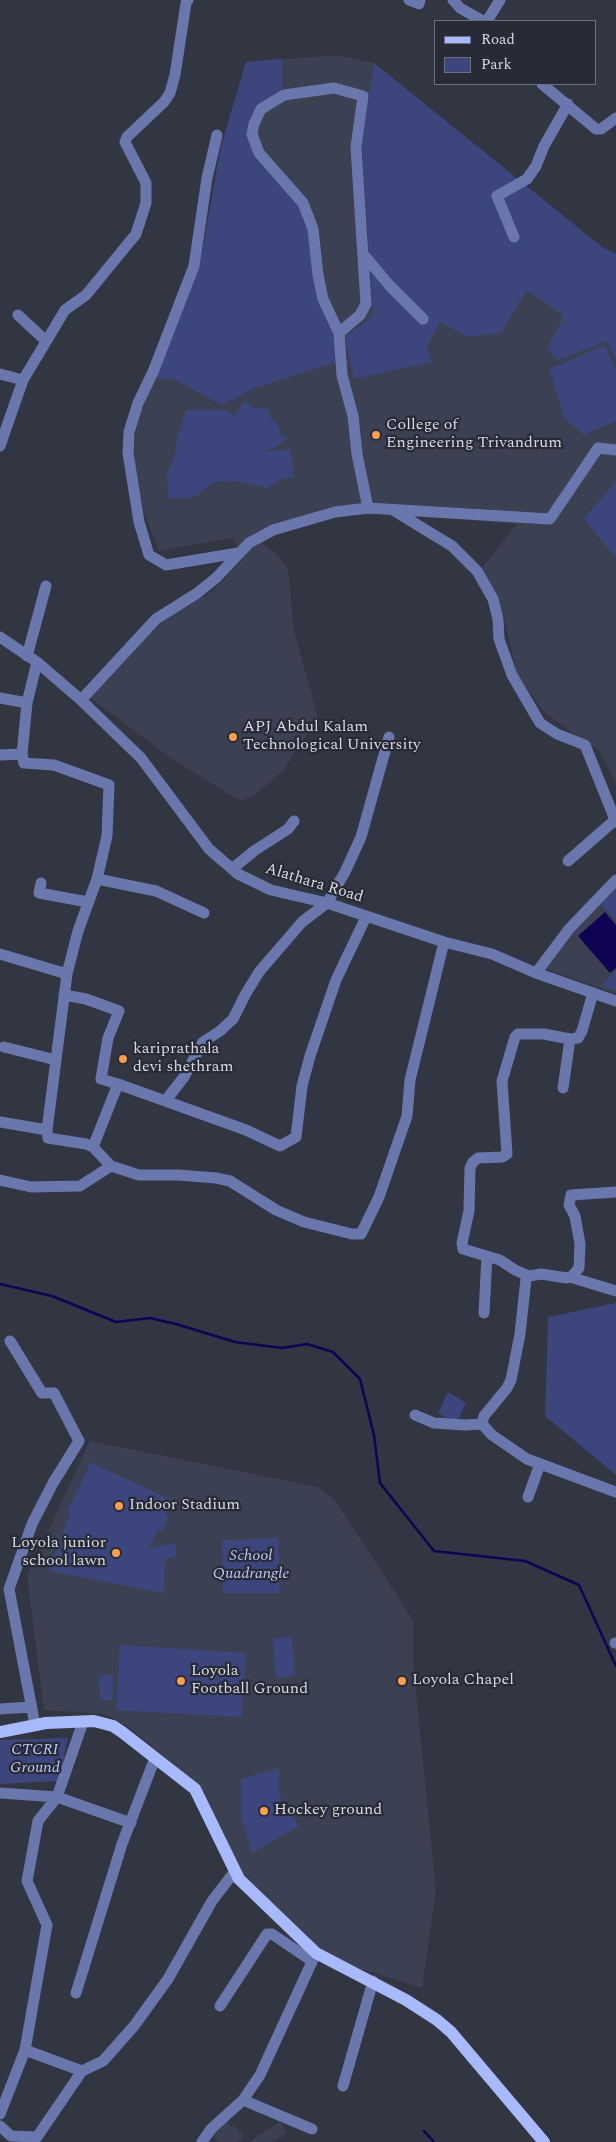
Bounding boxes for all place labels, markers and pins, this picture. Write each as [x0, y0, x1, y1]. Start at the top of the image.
place label: College of Engineering Trivandrum [386, 416, 562, 454]
marker: College of Engineering Trivandrum [370, 429, 382, 441]
place label: APJ Abdul Kalam Technological University [243, 718, 421, 756]
marker: APJ Abdul Kalam Technological University [227, 731, 239, 743]
place label: kariprathala devi shethram [133, 1040, 233, 1078]
marker: kariprathala devi shethram [117, 1053, 129, 1065]
place label: Indoor Stadium [129, 1496, 240, 1516]
marker: Indoor Stadium [113, 1500, 125, 1512]
place label: Loyola junior school lawn [11, 1534, 106, 1572]
marker: Loyola junior school lawn [110, 1547, 122, 1559]
place label: Loyola Football Ground [191, 1662, 308, 1700]
place label: Loyola Chapel [412, 1671, 514, 1691]
marker: Loyola Football Ground [175, 1675, 187, 1687]
marker: Loyola Chapel [396, 1675, 408, 1687]
place label: Hockey ground [274, 1801, 382, 1821]
marker: Hockey ground [258, 1805, 270, 1817]

